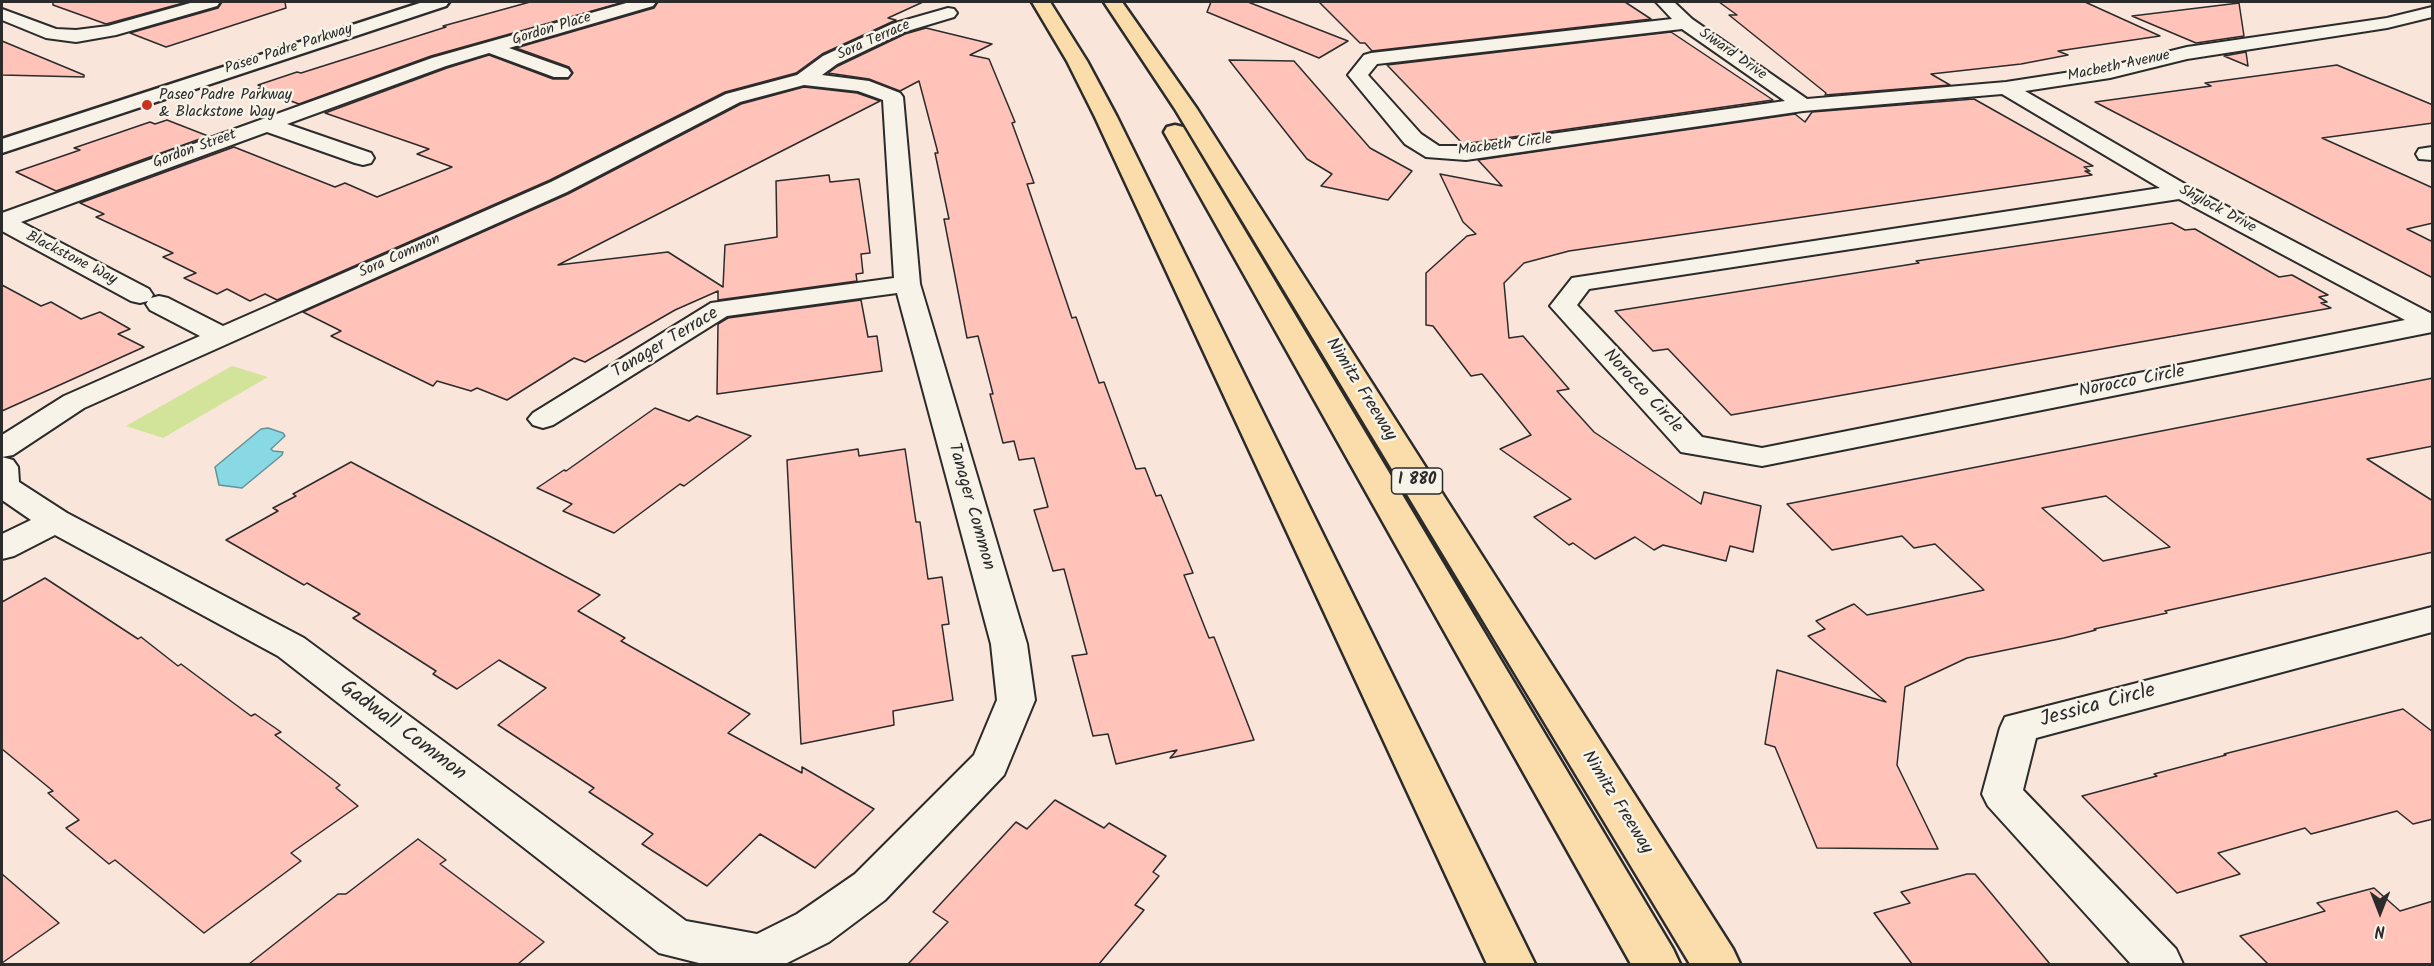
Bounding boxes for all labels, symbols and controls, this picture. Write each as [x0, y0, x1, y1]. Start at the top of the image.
street label: Gordon Place [510, 9, 594, 51]
street label: Sora Terrace [835, 17, 913, 65]
street label: Paseo Padre Parkway [223, 21, 355, 79]
street label: Siward Drive [1695, 25, 1769, 85]
street label: Macbeth Avenue [2066, 47, 2172, 87]
place label: Paseo Padre Parkway & Blackstone Way [159, 87, 292, 122]
marker: Paseo Padre Parkway & Blackstone Way [140, 98, 154, 112]
street label: Gordon Street [151, 127, 239, 173]
street label: Macbeth Circle [1457, 131, 1553, 161]
street label: Shylock Drive [2175, 182, 2259, 238]
street label: Blackstone Way [23, 228, 119, 290]
street label: Sora Common [356, 231, 444, 283]
street label: Tanager Terrace [609, 304, 723, 384]
street label: Nimitz Freeway [1320, 334, 1400, 446]
street label: Norocco Circle [1597, 345, 1687, 439]
street label: Norocco Circle [2077, 362, 2187, 404]
street label: Tanager Common [942, 441, 998, 573]
road number: I 880 [1392, 468, 1442, 494]
street label: Gadwall Common [334, 676, 470, 788]
street label: Jessica Circle [2038, 680, 2158, 734]
street label: Nimitz Freeway [1576, 747, 1656, 859]
north arrow [2350, 882, 2410, 942]
text: N [2375, 918, 2385, 943]

